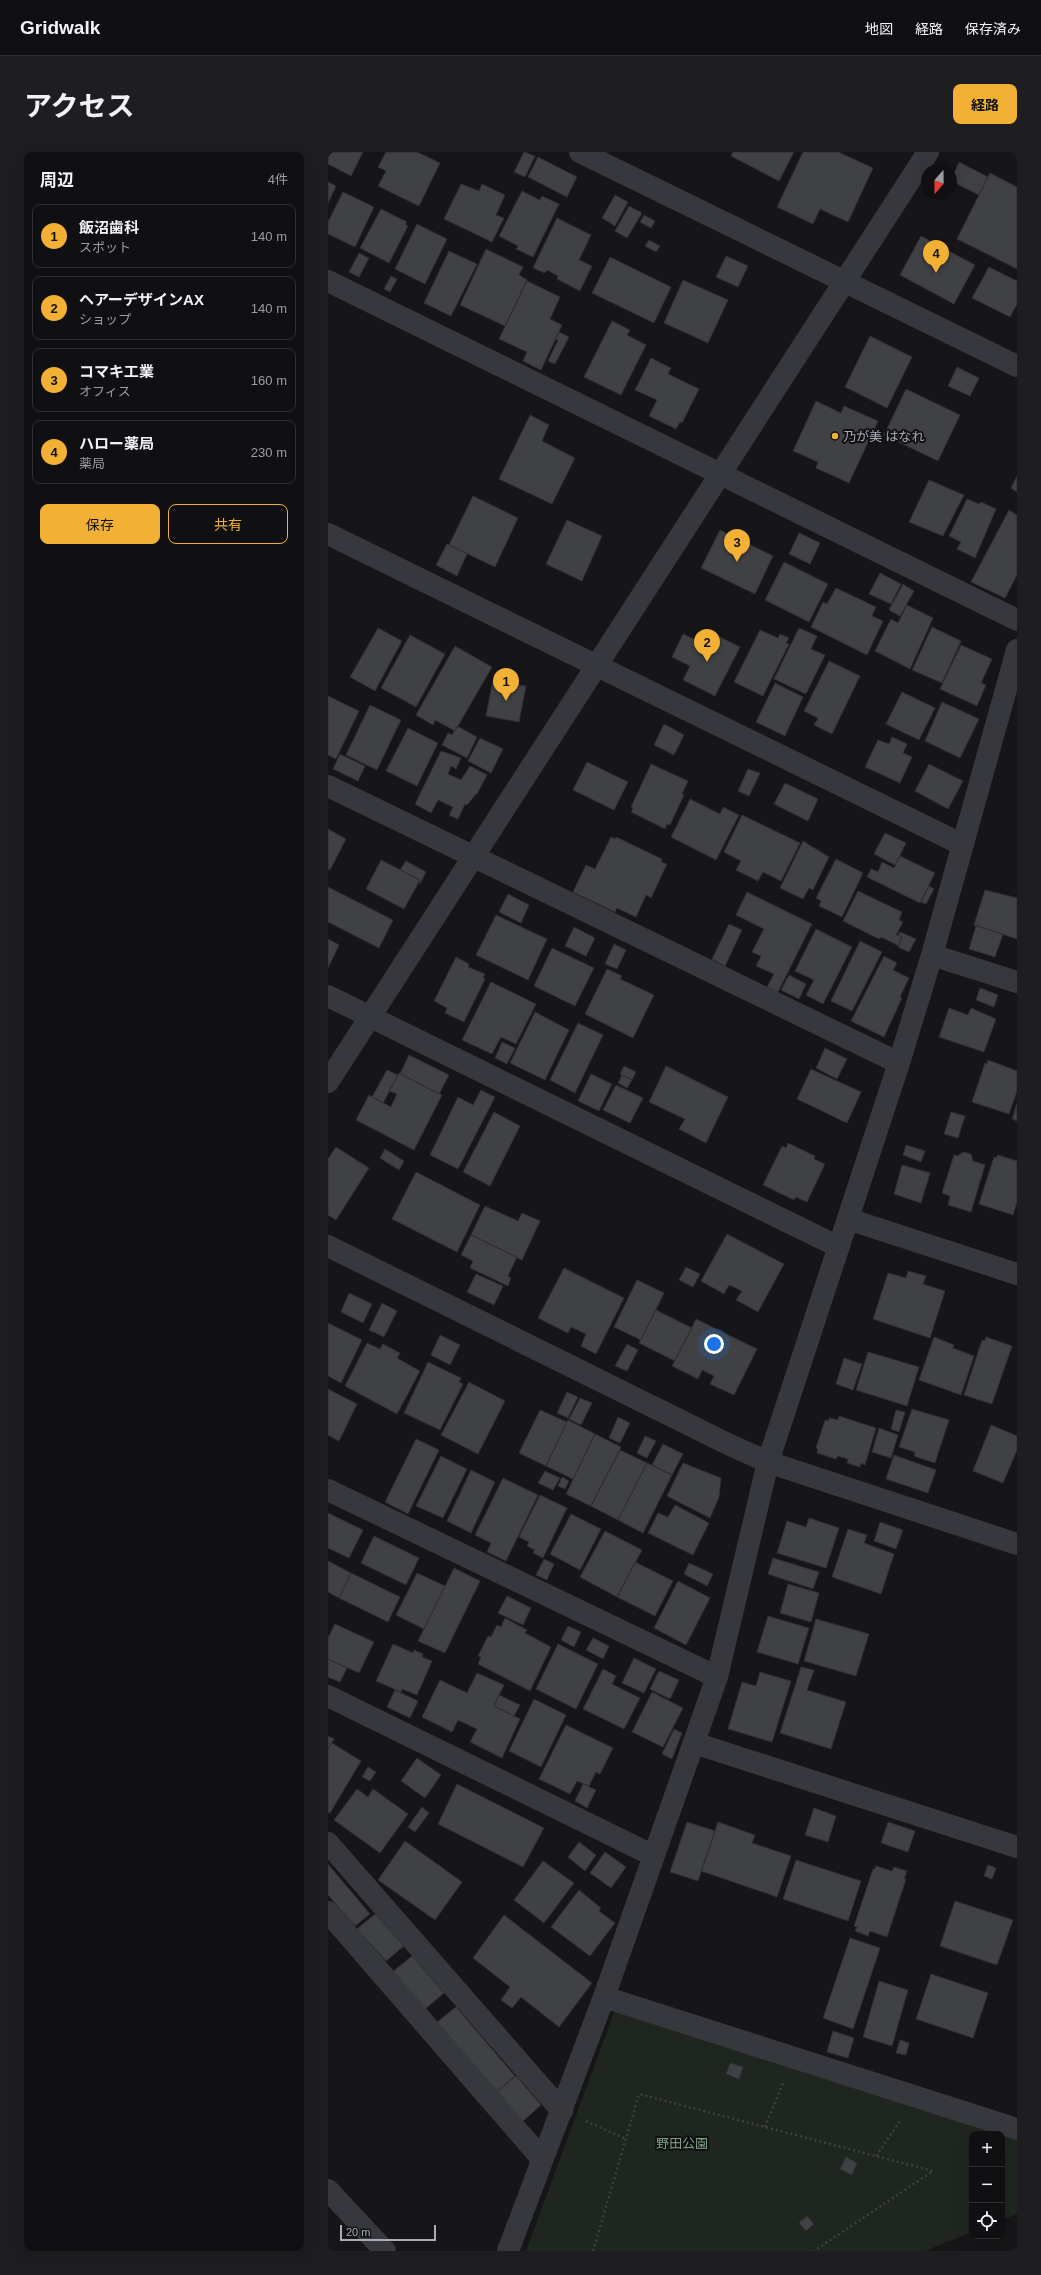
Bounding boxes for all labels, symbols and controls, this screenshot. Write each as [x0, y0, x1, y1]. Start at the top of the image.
text: Gridwalk [20, 17, 100, 38]
text: 地図 [865, 21, 893, 37]
text: 経路 [915, 21, 943, 37]
text: 保存済み [965, 21, 1021, 37]
button: 経路 [953, 84, 1017, 124]
text: アクセス [24, 91, 135, 122]
north arrow [921, 164, 957, 200]
text: 周辺 [40, 171, 74, 190]
text: 4件 [268, 172, 288, 187]
text: 飯沼歯科 [79, 219, 139, 236]
text: 1 [50, 229, 58, 244]
text: 140 m [251, 229, 287, 244]
text: スポット [79, 240, 131, 255]
pin: 4 [923, 240, 949, 273]
text: ヘアーデザインAX [79, 291, 204, 308]
text: 2 [50, 301, 58, 316]
text: 140 m [251, 301, 287, 316]
text: ショップ [79, 312, 131, 327]
text: コマキ工業 [79, 363, 154, 380]
text: 3 [50, 373, 58, 388]
text: 160 m [251, 373, 287, 388]
text: オフィス [79, 384, 131, 399]
place label: 乃が美 はなれ [843, 429, 925, 444]
marker: 乃が美 はなれ [830, 431, 840, 441]
text: ハロー薬局 [79, 435, 154, 452]
text: 4 [50, 445, 58, 460]
text: 230 m [251, 445, 287, 460]
text: 薬局 [79, 456, 105, 471]
button: 保存 [40, 504, 160, 544]
button: 共有 [168, 504, 288, 544]
pin: 3 [724, 529, 750, 562]
pin: 2 [694, 629, 720, 662]
pin: 1 [493, 668, 519, 701]
your location [704, 1334, 724, 1354]
map controls [969, 2131, 1005, 2239]
button: + [969, 2131, 1005, 2167]
park label: 野田公園 [656, 2136, 708, 2151]
button: − [969, 2167, 1005, 2203]
button: locate [969, 2203, 1005, 2239]
scale bar [340, 2223, 436, 2242]
text: 20 m [346, 2226, 370, 2238]

